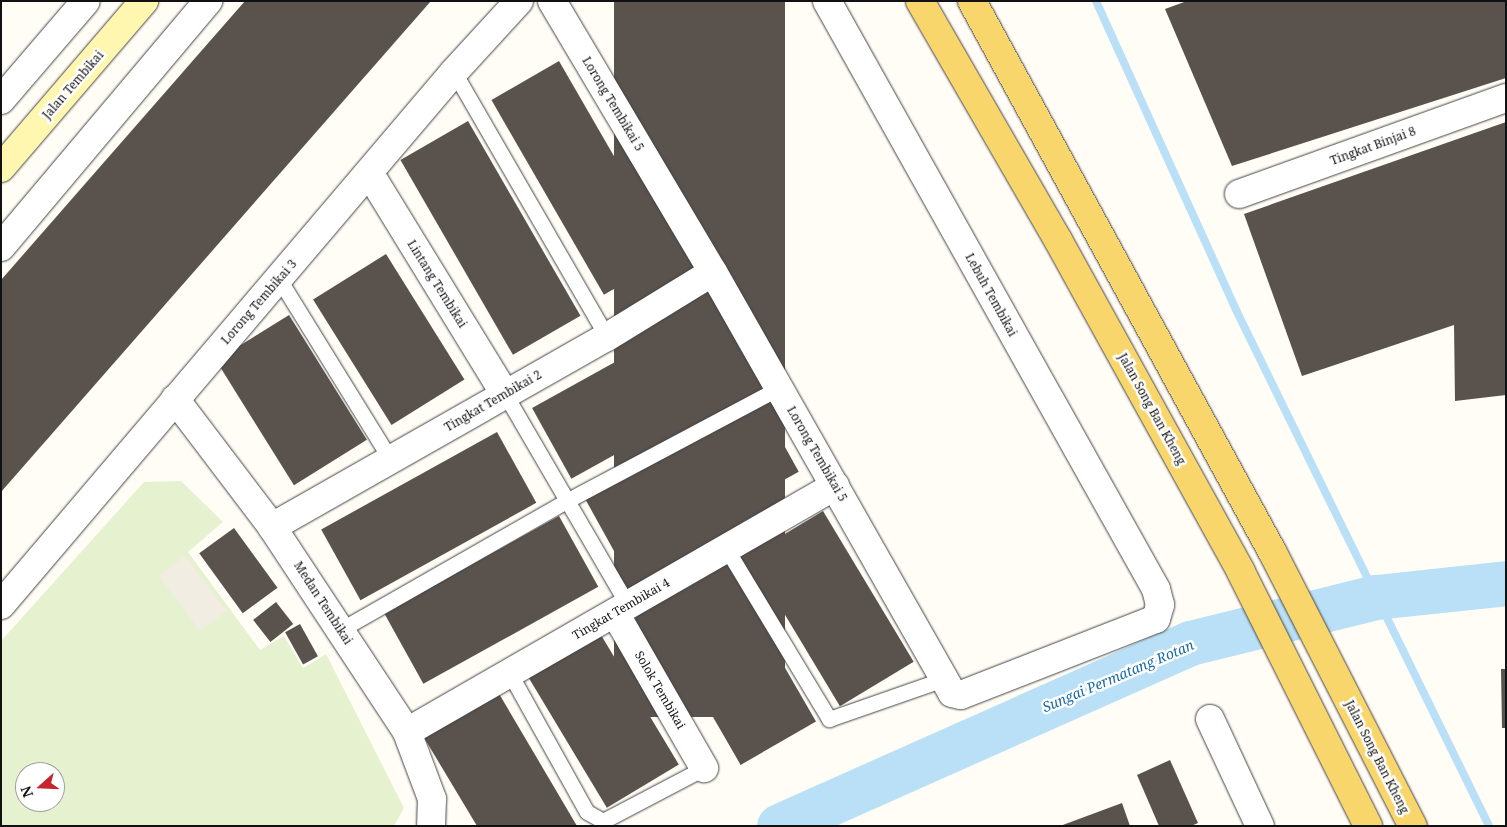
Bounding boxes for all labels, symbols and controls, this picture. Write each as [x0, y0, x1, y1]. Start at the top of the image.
street label: Jalan Tembikai [39, 48, 107, 122]
street label: Lorong Tembikai 5 [579, 54, 647, 154]
street label: Tingkat Binjai 8 [1328, 124, 1418, 168]
street label: Lintang Tembikai [404, 237, 470, 331]
street label: Lebuh Tembikai [962, 251, 1020, 339]
street label: Lorong Tembikai 3 [218, 257, 300, 347]
street label: Jalan Song Ban Kheng [1115, 351, 1189, 467]
street label: Tingkat Tembikai 2 [442, 367, 544, 435]
street label: Lorong Tembikai 5 [784, 404, 850, 504]
street label: Medan Tembikai [291, 559, 355, 647]
street label: Tingkat Tembikai 4 [570, 575, 672, 643]
water label: Sungai Permatang Rotan [1040, 636, 1196, 716]
street label: Solok Tembikai [632, 648, 688, 732]
street label: Jalan Song Ban Kheng [1342, 698, 1412, 816]
north arrow [15, 762, 65, 812]
text: N [16, 784, 37, 800]

